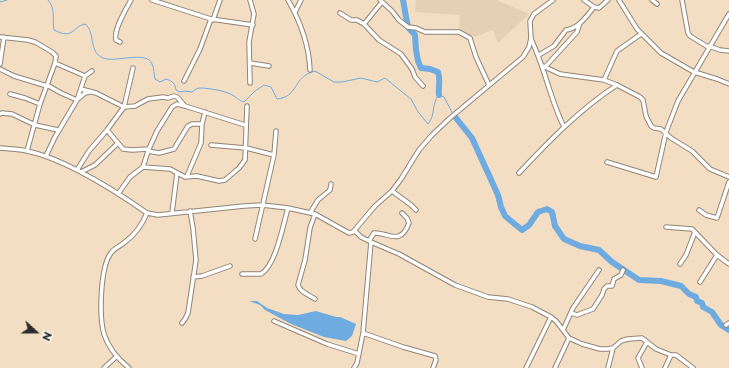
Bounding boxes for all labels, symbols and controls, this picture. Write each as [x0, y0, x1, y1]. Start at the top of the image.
north arrow [16, 312, 56, 352]
text: N [38, 329, 57, 344]

